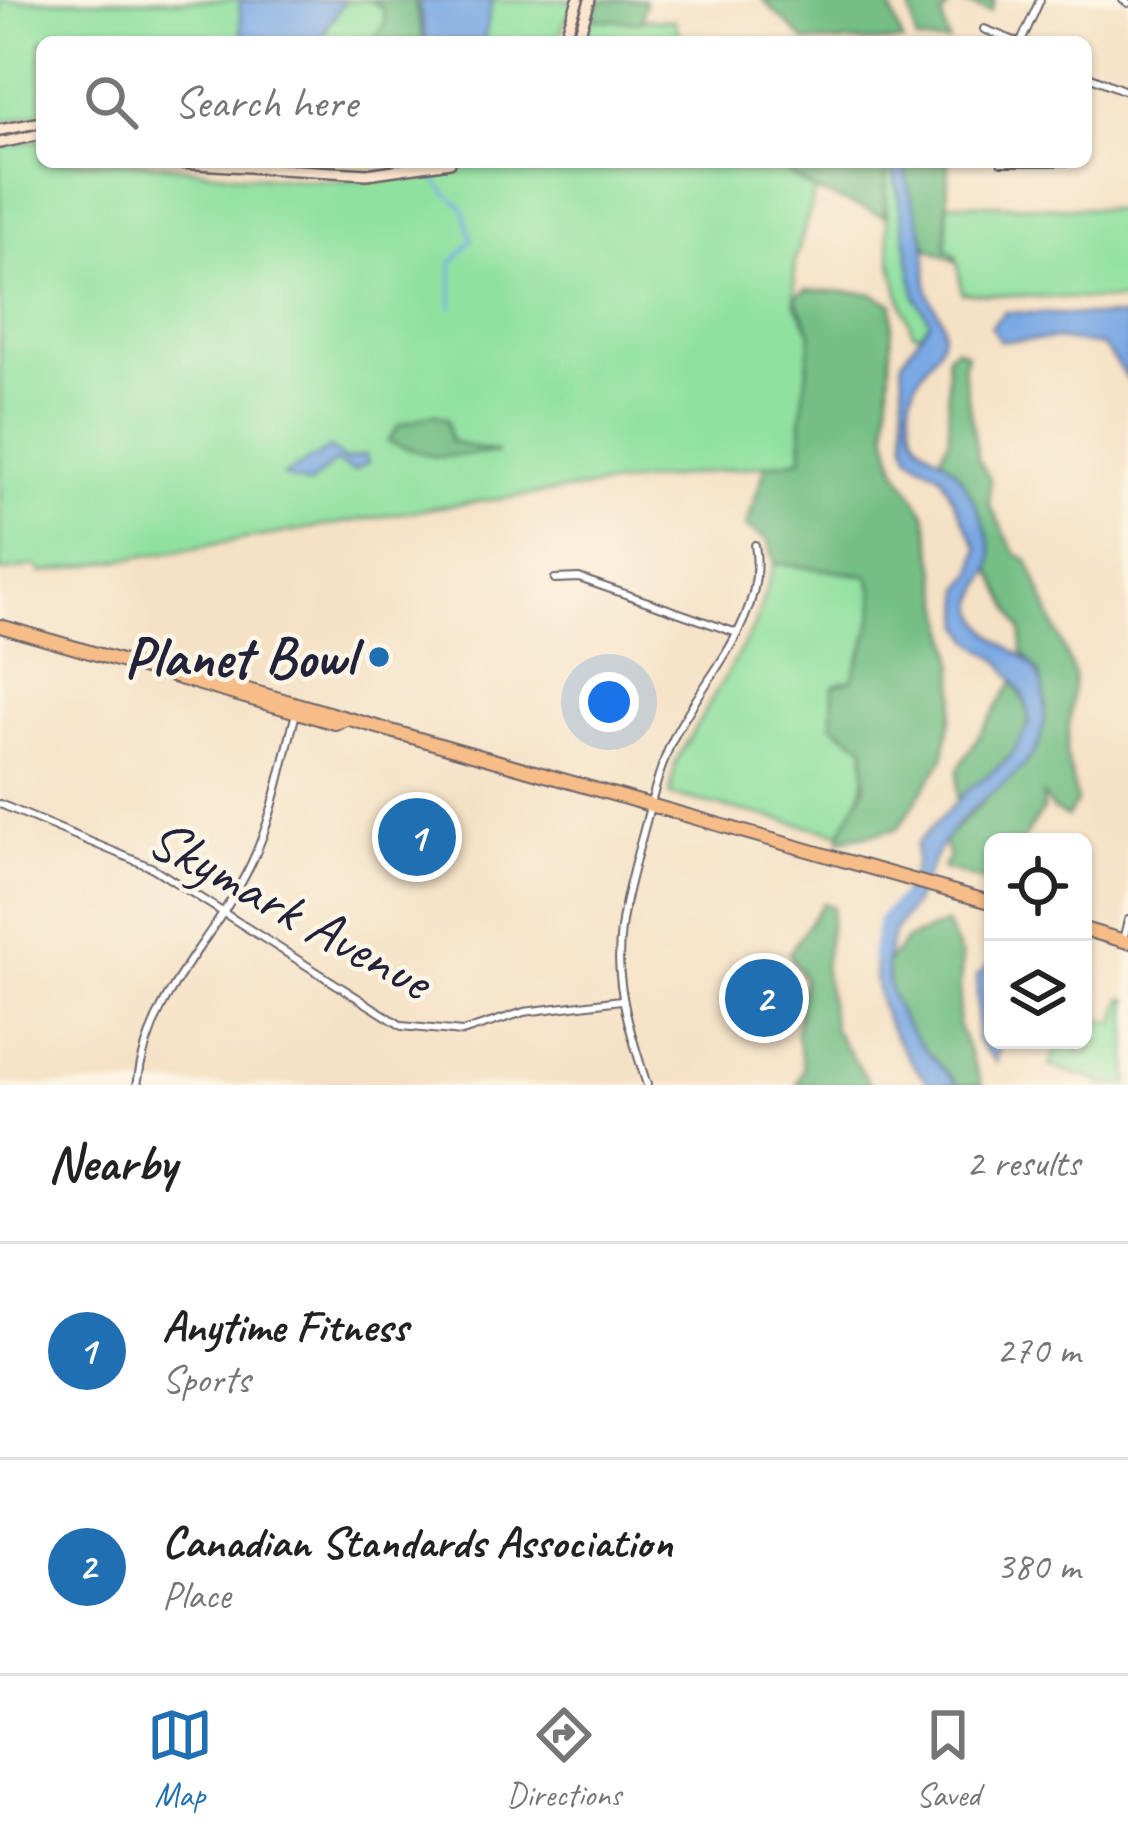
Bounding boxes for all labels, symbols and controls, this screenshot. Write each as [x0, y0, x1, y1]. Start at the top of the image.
search box [36, 36, 1092, 168]
icon: search [78, 69, 144, 135]
text: Search here [174, 74, 357, 131]
place label: Planet Bowl [124, 621, 365, 693]
marker: Planet Bowl [366, 644, 392, 670]
your location [579, 672, 639, 732]
pin: 1 [378, 792, 456, 882]
street label: Skymark Avenue [136, 802, 447, 1018]
map controls [984, 833, 1092, 1049]
button: locate [984, 833, 1092, 941]
button: layers [984, 941, 1092, 1049]
pin: 2 [725, 953, 803, 1043]
text: Nearby [48, 1131, 176, 1195]
text: 2 results [966, 1139, 1080, 1188]
text: Anytime Fitness [162, 1298, 408, 1355]
text: 1 [78, 1326, 96, 1375]
text: 270 m [996, 1326, 1080, 1375]
text: Sports [162, 1355, 250, 1404]
text: Canadian Standards Association [162, 1514, 672, 1571]
text: 2 [78, 1542, 96, 1591]
text: 380 m [996, 1542, 1080, 1591]
text: Place [162, 1571, 230, 1620]
tab: Map [147, 1702, 213, 1816]
tab: Directions [507, 1702, 621, 1816]
tab: Saved [915, 1702, 981, 1816]

